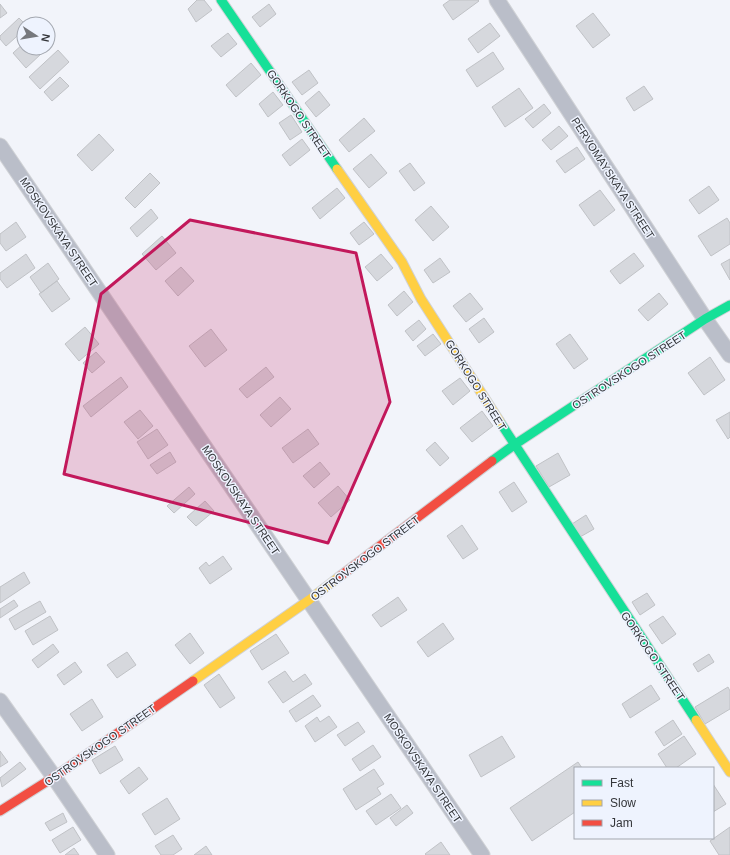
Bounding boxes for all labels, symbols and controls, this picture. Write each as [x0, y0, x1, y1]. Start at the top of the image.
north arrow [16, 16, 56, 56]
text: N [39, 33, 52, 43]
street label: GORKOGO STREET [265, 67, 333, 161]
street label: PERVOMAYSKAYA STREET [569, 115, 657, 241]
street label: MOSKOVSKAYA STREET [18, 175, 100, 289]
street label: OSTROVSKOGO STREET [570, 329, 688, 411]
street label: GORKOGO STREET [443, 338, 509, 433]
street label: MOSKOVSKAYA STREET [200, 443, 282, 557]
street label: OSTROVSKOGO STREET [308, 513, 422, 603]
street label: GORKOGO STREET [619, 609, 687, 703]
street label: OSTROVSKOGO STREET [42, 702, 158, 788]
street label: MOSKOVSKAYA STREET [382, 711, 464, 825]
legend [574, 767, 714, 839]
text: Fast [610, 776, 634, 790]
text: Slow [610, 796, 636, 810]
text: Jam [610, 816, 633, 830]

